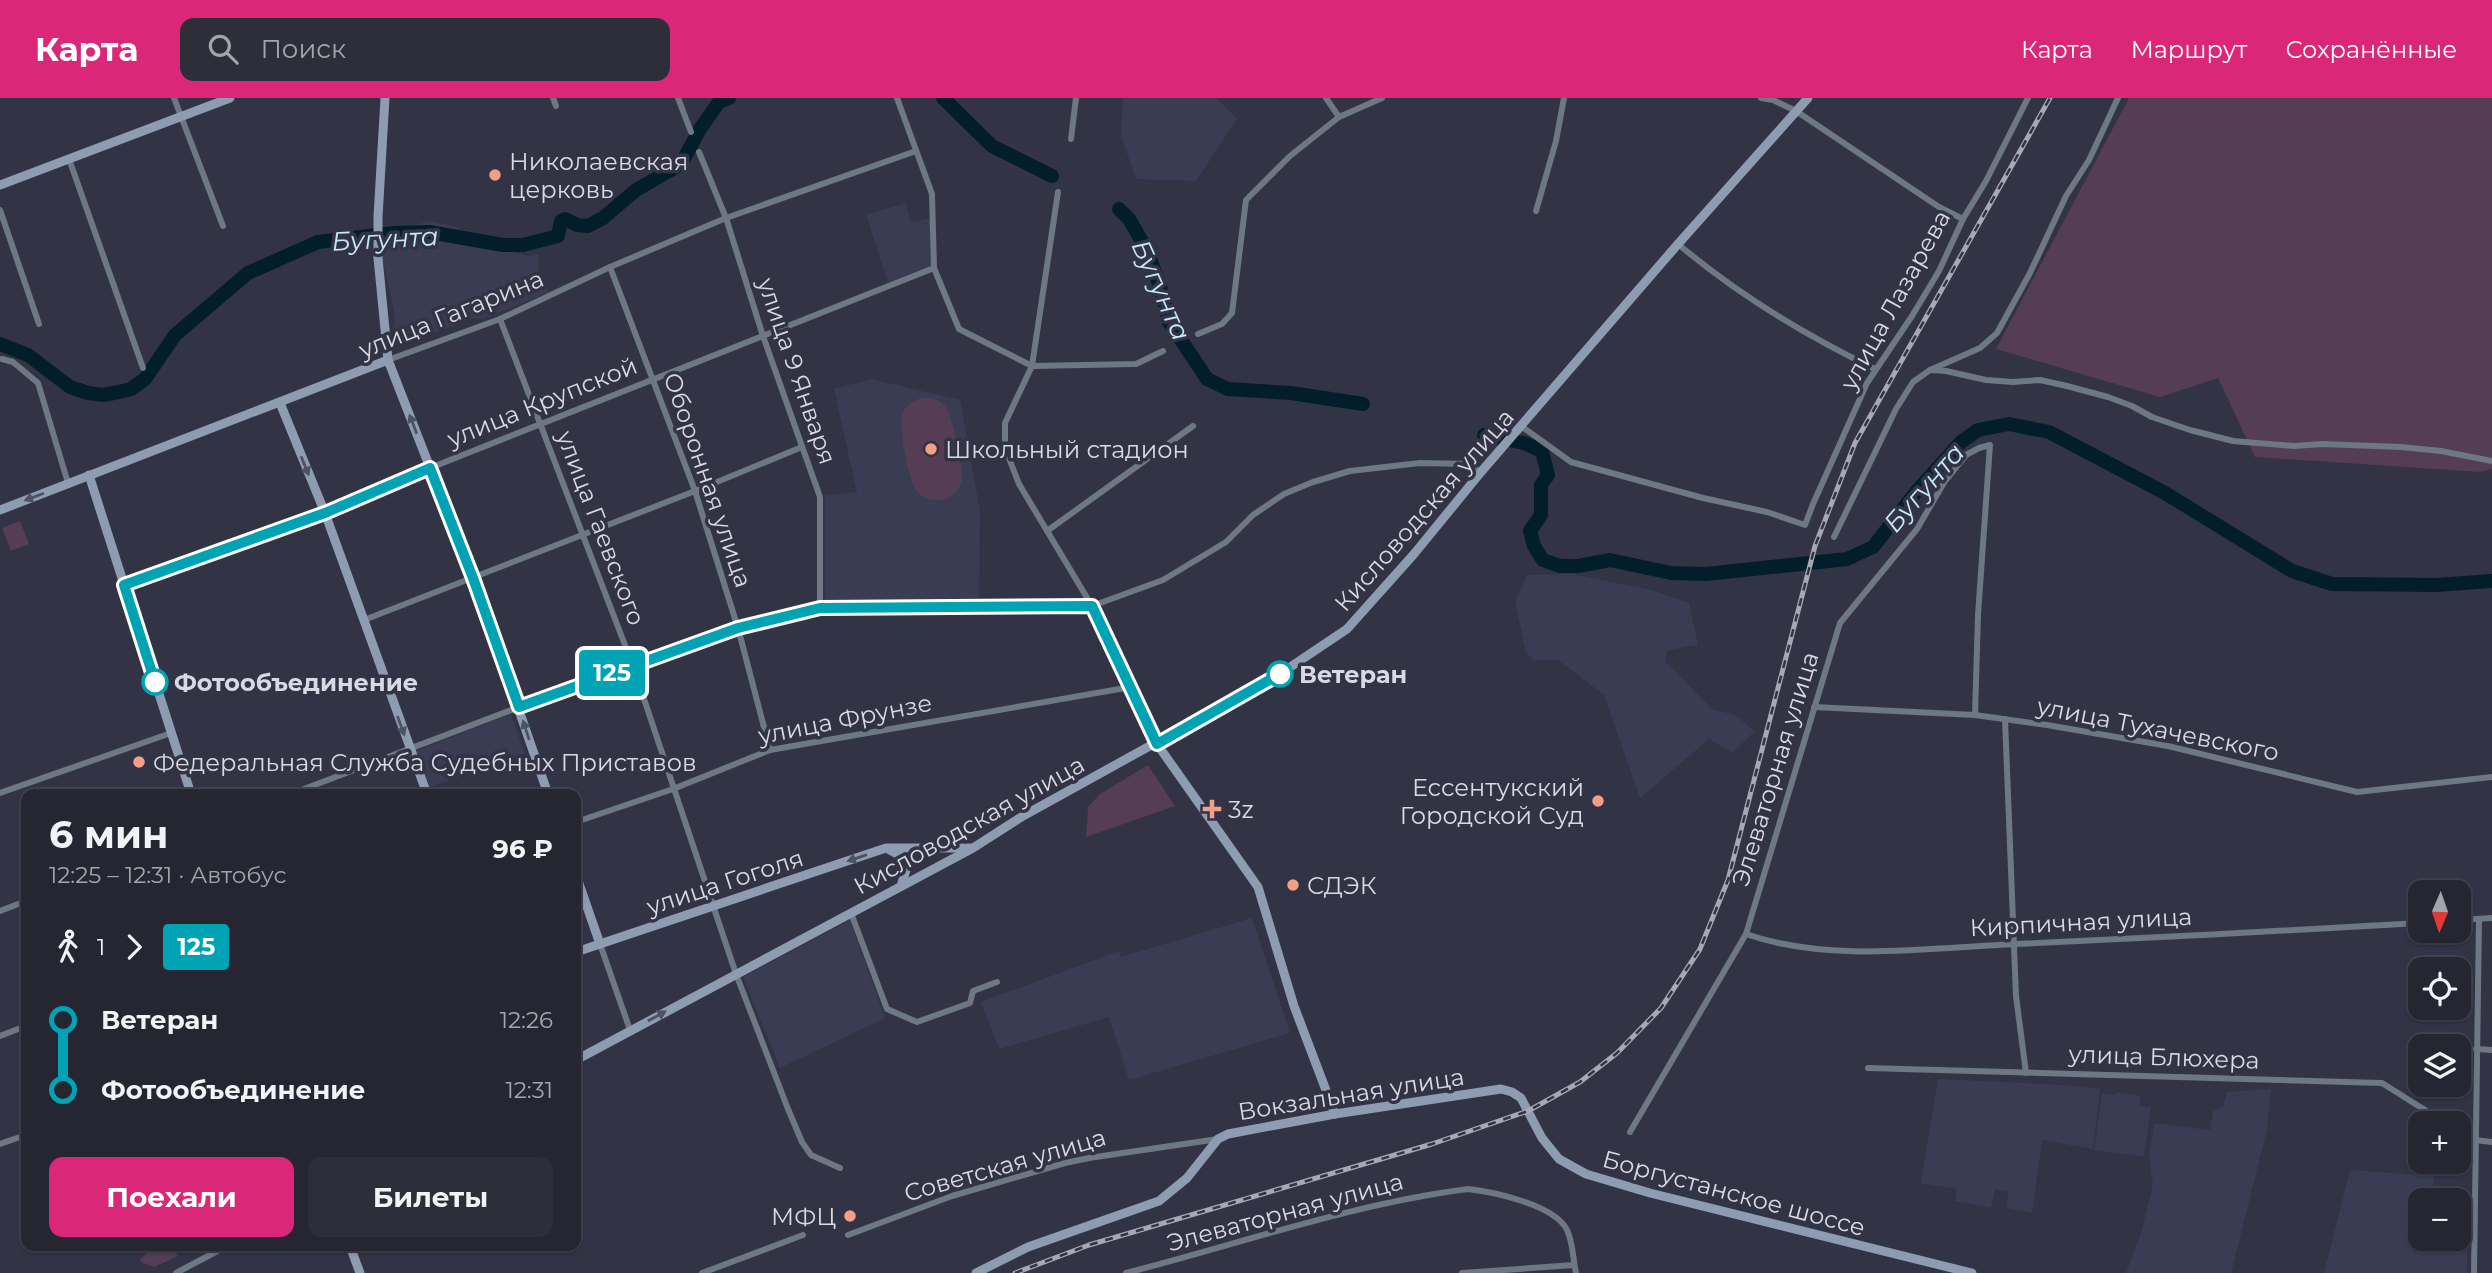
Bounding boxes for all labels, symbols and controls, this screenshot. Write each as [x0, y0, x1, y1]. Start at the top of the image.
search box [180, 18, 670, 81]
text: Карта [35, 29, 138, 69]
icon: search [204, 30, 242, 68]
text: Поиск [260, 33, 346, 65]
text: Карта [2021, 35, 2093, 64]
text: Маршрут [2131, 35, 2247, 64]
text: Сохранённые [2285, 35, 2457, 64]
place label: Николаевская церковь [509, 147, 688, 204]
marker: Николаевская церковь [487, 167, 503, 183]
street label: улица Лазарева [1833, 205, 1956, 396]
water label: Бугунта [331, 220, 439, 258]
water label: Бугунта [1125, 235, 1197, 345]
street label: улица Гагарина [353, 264, 548, 365]
street label: улица 9 Января [751, 273, 842, 468]
street label: улица Крупской [442, 351, 641, 454]
street label: Оборонная улица [658, 369, 758, 591]
street label: Кисловодская улица [1328, 403, 1520, 617]
one-way arrow [408, 414, 419, 435]
street label: улица Гаевского [550, 426, 651, 629]
place label: Школьный стадион [945, 435, 1189, 464]
water label: Бугунта [1877, 437, 1971, 539]
marker: Школьный стадион [923, 441, 939, 457]
one-way arrow [300, 456, 311, 477]
one-way arrow [24, 491, 45, 502]
street label: Элеваторная улица [1726, 648, 1824, 890]
line badge: 125 [572, 650, 652, 696]
text: 125 [593, 658, 631, 687]
place label: Ветеран [1299, 660, 1407, 689]
marker: Ветеран [1267, 661, 1293, 687]
place label: Фотообъединение [174, 668, 418, 697]
marker: Фотообъединение [142, 669, 168, 695]
street label: улица Фрунзе [755, 688, 934, 750]
street label: улица Тухачевского [2034, 691, 2282, 767]
one-way arrow [396, 715, 407, 736]
one-way arrow [520, 719, 531, 740]
place label: Федеральная Служба Судебных Приставов [153, 748, 697, 777]
street label: Кисловодская улица [849, 750, 1089, 900]
marker: Федеральная Служба Судебных Приставов [131, 754, 147, 770]
place label: Ессентукский Городской Суд [1400, 773, 1584, 830]
marker: Ессентукский Городской Суд [1590, 793, 1606, 809]
place label: 3z [1228, 795, 1254, 824]
marker: 3z [1202, 799, 1222, 819]
text: 6 мин [49, 811, 168, 858]
text: 96 ₽ [492, 833, 553, 865]
street label: улица Гоголя [642, 843, 807, 921]
one-way arrow [847, 853, 868, 864]
text: 12:25 – 12:31 · Автобус [49, 861, 287, 889]
place label: СДЭК [1307, 871, 1377, 900]
marker: СДЭК [1285, 877, 1301, 893]
north arrow [2408, 880, 2471, 943]
map controls [2408, 880, 2471, 1251]
street label: Кирпичная улица [1969, 902, 2193, 942]
icon: walk [49, 928, 87, 966]
icon: forward [115, 928, 153, 966]
text: 125 [177, 932, 215, 961]
text: 1 [97, 933, 105, 961]
button: locate [2408, 957, 2471, 1020]
text: Ветеран [101, 1004, 218, 1036]
text: 12:26 [500, 1006, 553, 1034]
one-way arrow [648, 1010, 668, 1022]
button: layers [2408, 1034, 2471, 1097]
street label: улица Блюхера [2067, 1039, 2260, 1075]
street label: Вокзальная улица [1236, 1062, 1466, 1126]
text: Фотообъединение [101, 1074, 366, 1106]
text: 12:31 [505, 1076, 553, 1104]
button: + [2408, 1111, 2471, 1174]
street label: Советская улица [901, 1122, 1109, 1208]
street label: Боргустанское шоссе [1599, 1144, 1869, 1242]
button: Поехали [49, 1157, 294, 1237]
button: Билеты [308, 1157, 553, 1237]
street label: Элеваторная улица [1164, 1166, 1406, 1258]
button: − [2408, 1188, 2471, 1251]
place label: МФЦ [771, 1202, 836, 1231]
marker: МФЦ [842, 1208, 858, 1224]

